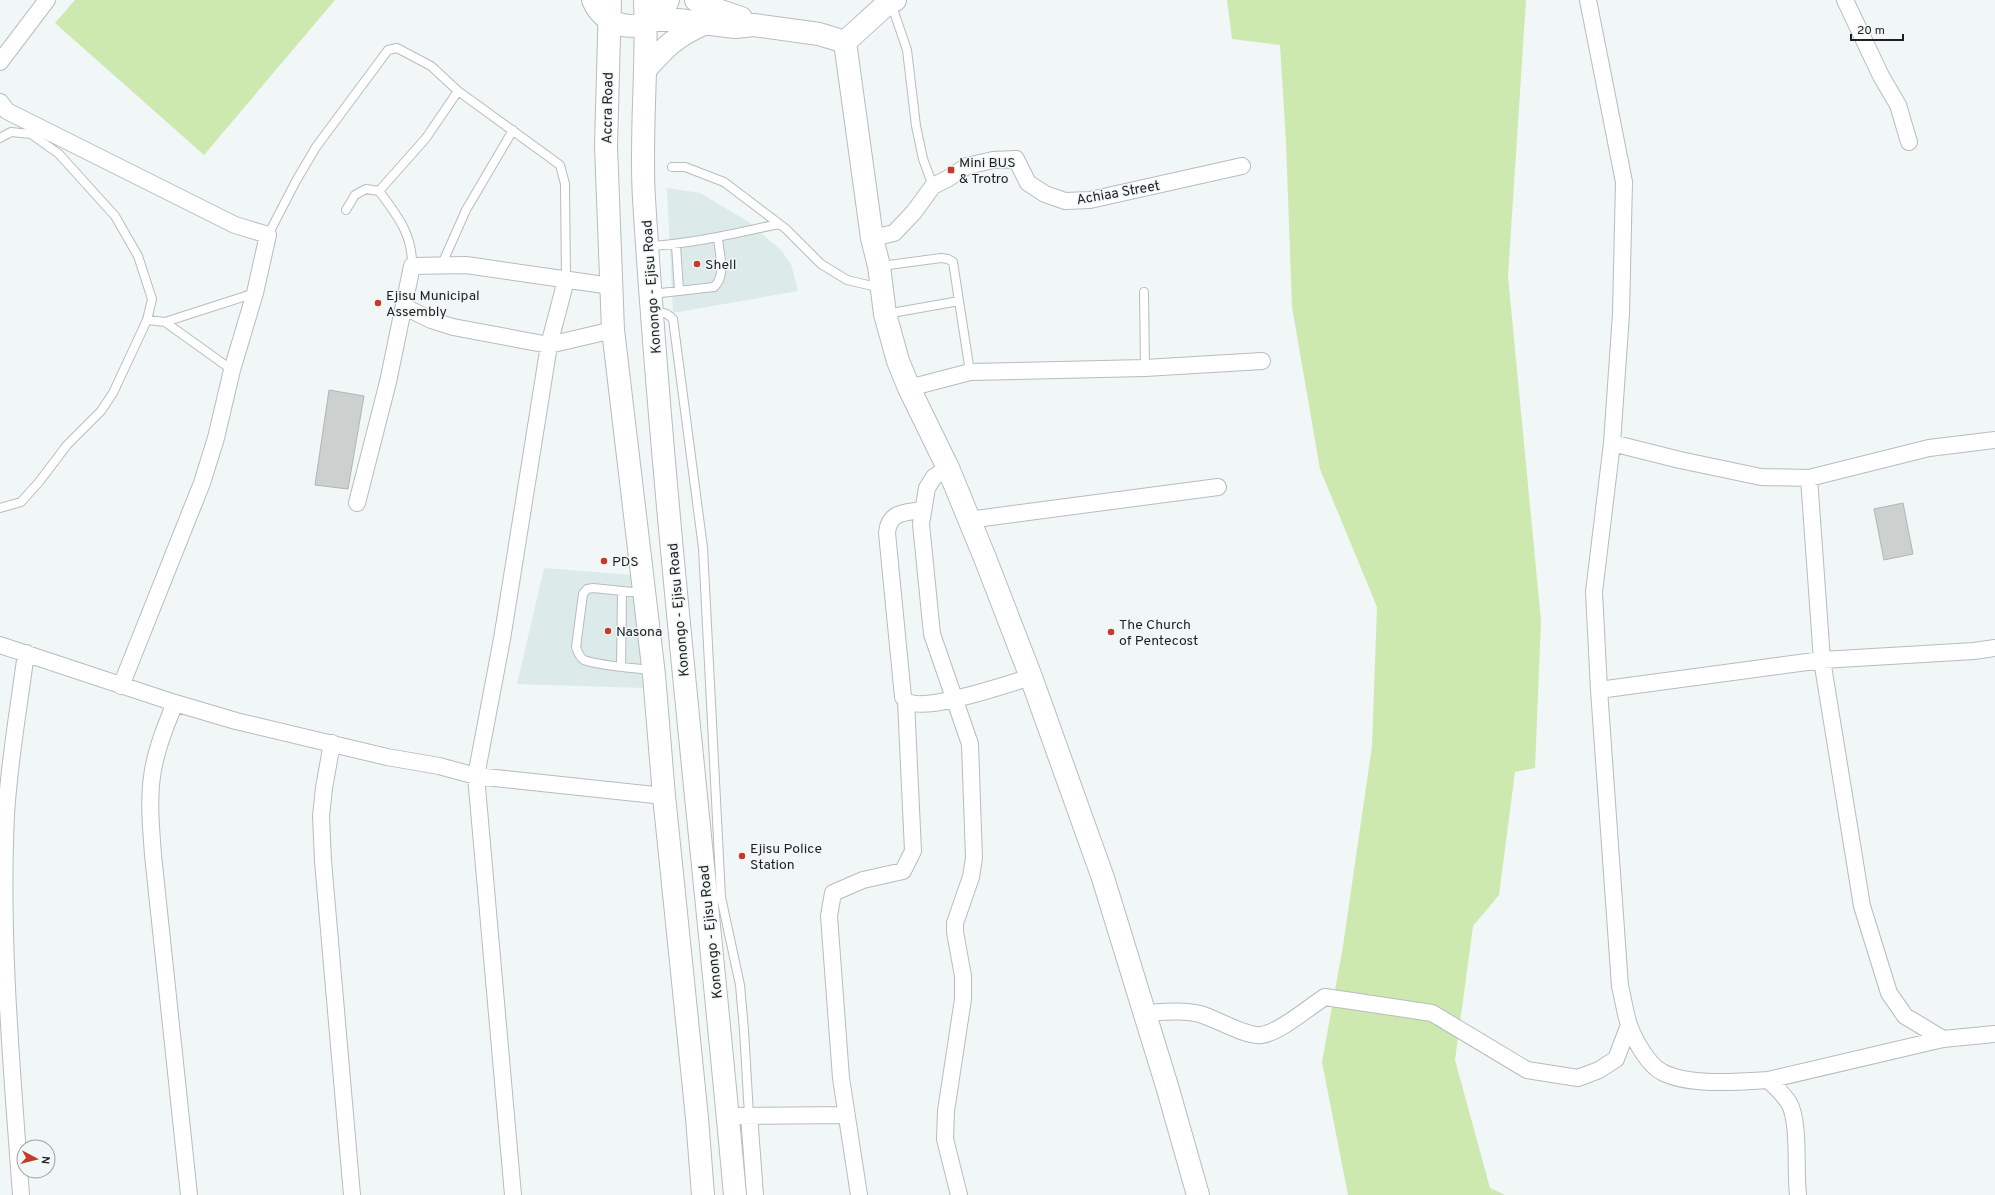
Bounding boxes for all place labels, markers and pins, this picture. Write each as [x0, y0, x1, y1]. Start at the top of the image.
place label: Mini BUS & Trotro [959, 155, 1016, 188]
marker: Mini BUS & Trotro [946, 165, 956, 175]
place label: Shell [705, 257, 736, 274]
marker: Shell [692, 259, 702, 269]
place label: Ejisu Municipal Assembly [386, 288, 480, 321]
marker: Ejisu Municipal Assembly [373, 298, 383, 308]
place label: PDS [612, 554, 639, 571]
marker: PDS [599, 556, 609, 566]
place label: The Church of Pentecost [1119, 617, 1198, 650]
place label: Nasona [616, 624, 662, 641]
marker: Nasona [603, 626, 613, 636]
marker: The Church of Pentecost [1106, 627, 1116, 637]
place label: Ejisu Police Station [750, 841, 822, 874]
marker: Ejisu Police Station [737, 851, 747, 861]

